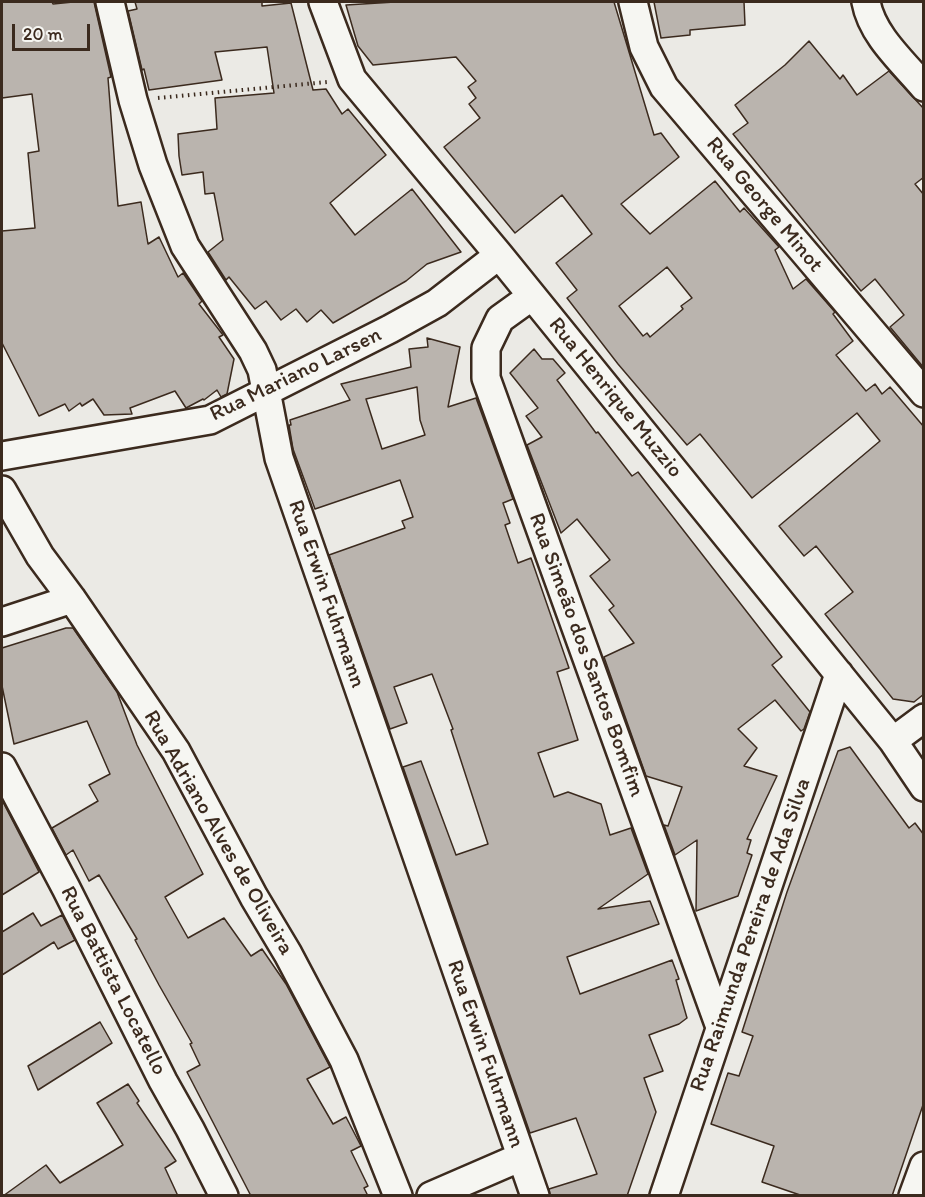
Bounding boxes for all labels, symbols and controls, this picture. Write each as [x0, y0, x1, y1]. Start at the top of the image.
scale bar [15, 12, 93, 50]
text: 20 m [23, 23, 63, 45]
street label: Rua George Minot [700, 132, 828, 278]
street label: Rua Henrique Muzzio [542, 312, 688, 484]
street label: Rua Mariano Larsen [206, 322, 386, 428]
street label: Rua Erwin Fuhrmann [281, 497, 371, 691]
street label: Rua Simeão dos Santos Bomfim [522, 509, 650, 801]
street label: Rua Adriano Alves de Oliveira [137, 706, 299, 960]
street label: Rua Raimunda Pereira de Ada Silva [685, 775, 817, 1095]
street label: Rua Battista Locatello [54, 882, 172, 1080]
street label: Rua Erwin Fuhrmann [440, 957, 530, 1151]

